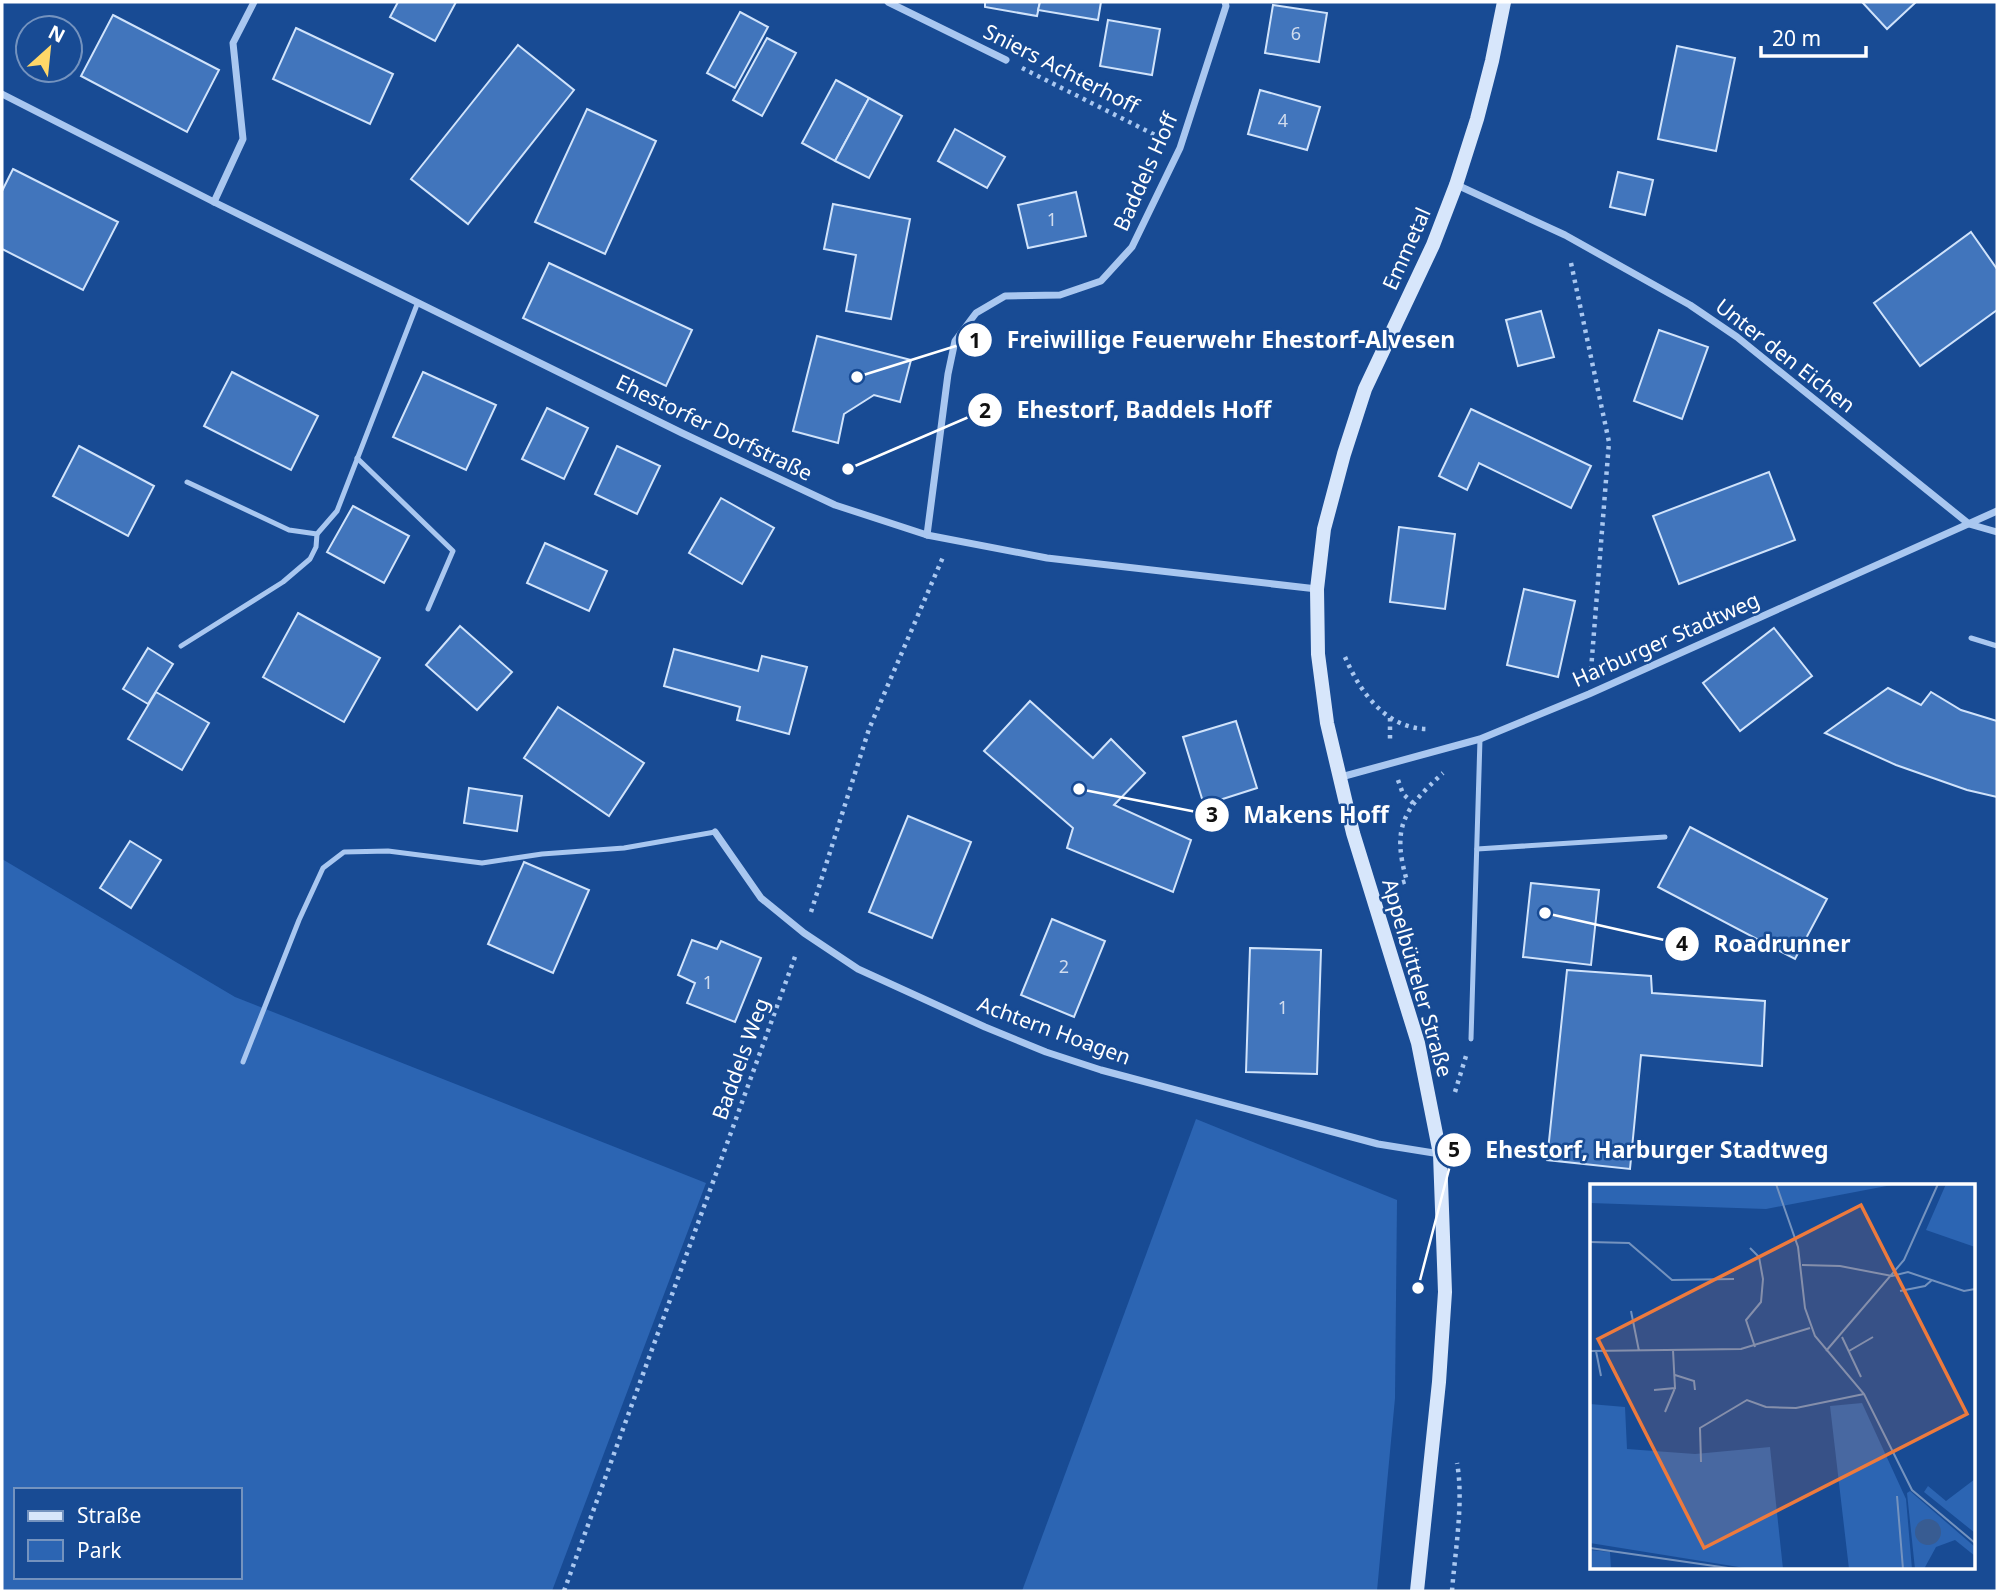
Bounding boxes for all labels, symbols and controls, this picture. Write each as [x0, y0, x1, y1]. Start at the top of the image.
north arrow [14, 14, 84, 84]
scale bar [1761, 14, 1866, 58]
street label: Sniers Achterhoff [979, 17, 1145, 120]
text: N [44, 19, 70, 49]
house number: 6 [1291, 21, 1301, 45]
text: 20 m [1772, 24, 1821, 52]
street label: Baddels Hoff [1107, 107, 1184, 235]
house number: 4 [1278, 108, 1288, 132]
street label: Emmetal [1375, 203, 1437, 294]
house number: 1 [1047, 207, 1057, 231]
street label: Unter den Eichen [1710, 292, 1861, 419]
callout: Freiwillige Feuerwehr Ehestorf-Alvesen [958, 318, 1469, 362]
text: Freiwillige Feuerwehr Ehestorf-Alvesen [1007, 323, 1455, 355]
text: 1 [969, 326, 981, 354]
street label: Ehestorfer Dorfstraße [611, 367, 817, 487]
callout: Ehestorf, Baddels Hoff [967, 388, 1285, 432]
text: Ehestorf, Baddels Hoff [1017, 393, 1273, 425]
text: 2 [979, 396, 991, 424]
street label: Harburger Stadtweg [1568, 585, 1764, 693]
callout: Makens Hoff [1194, 793, 1403, 837]
text: Makens Hoff [1243, 798, 1390, 830]
text: 3 [1206, 800, 1218, 828]
street label: Appelbütteler Straße [1376, 875, 1460, 1080]
callout: Roadrunner [1664, 922, 1864, 966]
text: Roadrunner [1714, 927, 1850, 959]
text: 4 [1676, 929, 1688, 957]
house number: 2 [1059, 954, 1069, 978]
house number: 1 [703, 970, 713, 994]
street label: Achtern Hoagen [974, 989, 1135, 1071]
street label: Baddels Weg [705, 994, 775, 1124]
house number: 1 [1278, 995, 1288, 1019]
callout: Ehestorf, Harburger Stadtweg [1436, 1128, 1843, 1172]
text: Ehestorf, Harburger Stadtweg [1485, 1133, 1829, 1165]
text: 5 [1448, 1135, 1460, 1163]
inset map [1590, 1184, 1974, 1568]
legend [14, 1488, 242, 1579]
text: Straße [77, 1501, 141, 1529]
text: Park [77, 1536, 122, 1564]

